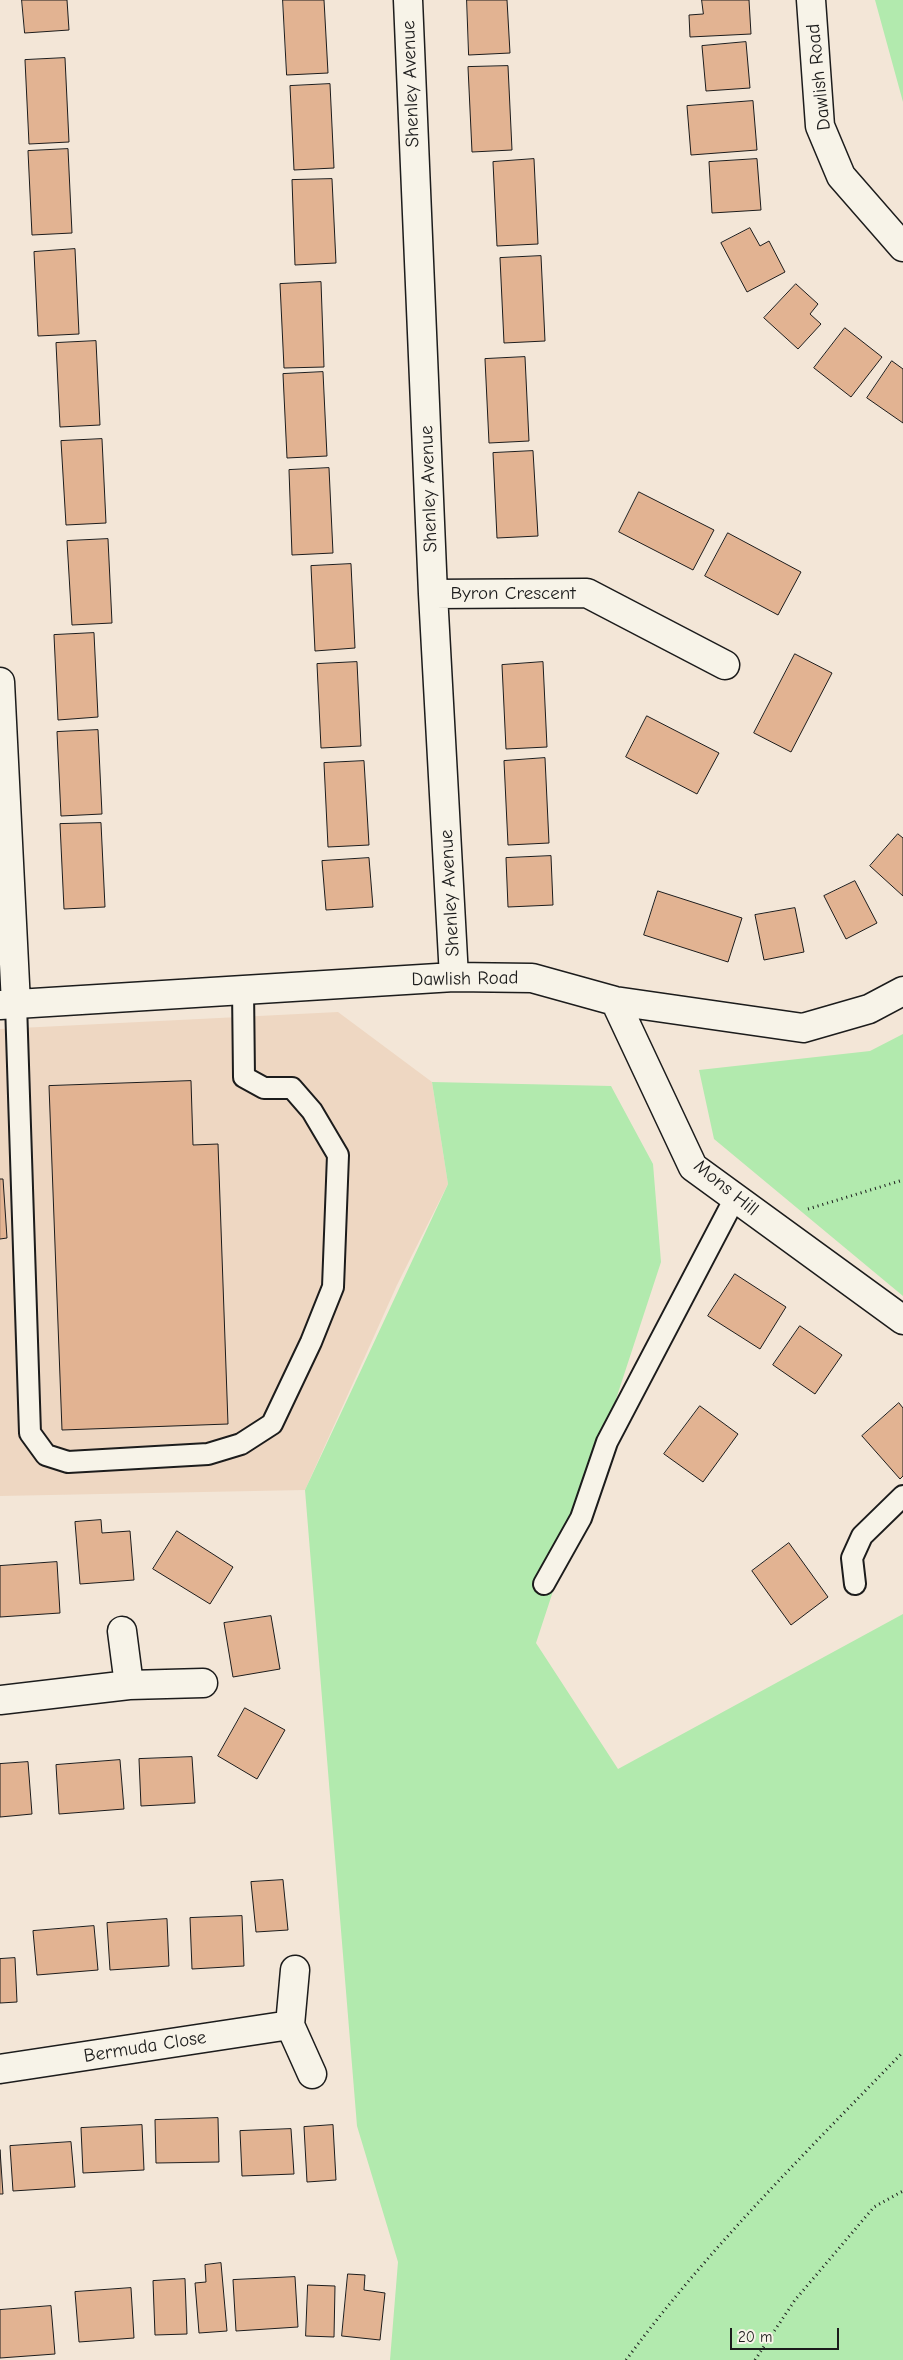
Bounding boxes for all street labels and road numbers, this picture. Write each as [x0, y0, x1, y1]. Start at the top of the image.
street label: Shenley Avenue [397, 20, 425, 148]
street label: Dawlish Road [802, 23, 836, 131]
street label: Shenley Avenue [415, 425, 443, 553]
street label: Byron Crescent [450, 583, 576, 605]
street label: Shenley Avenue [435, 829, 465, 957]
street label: Dawlish Road [411, 967, 519, 991]
street label: Mons Hill [689, 1155, 763, 1221]
street label: Bermuda Close [82, 2026, 208, 2068]

